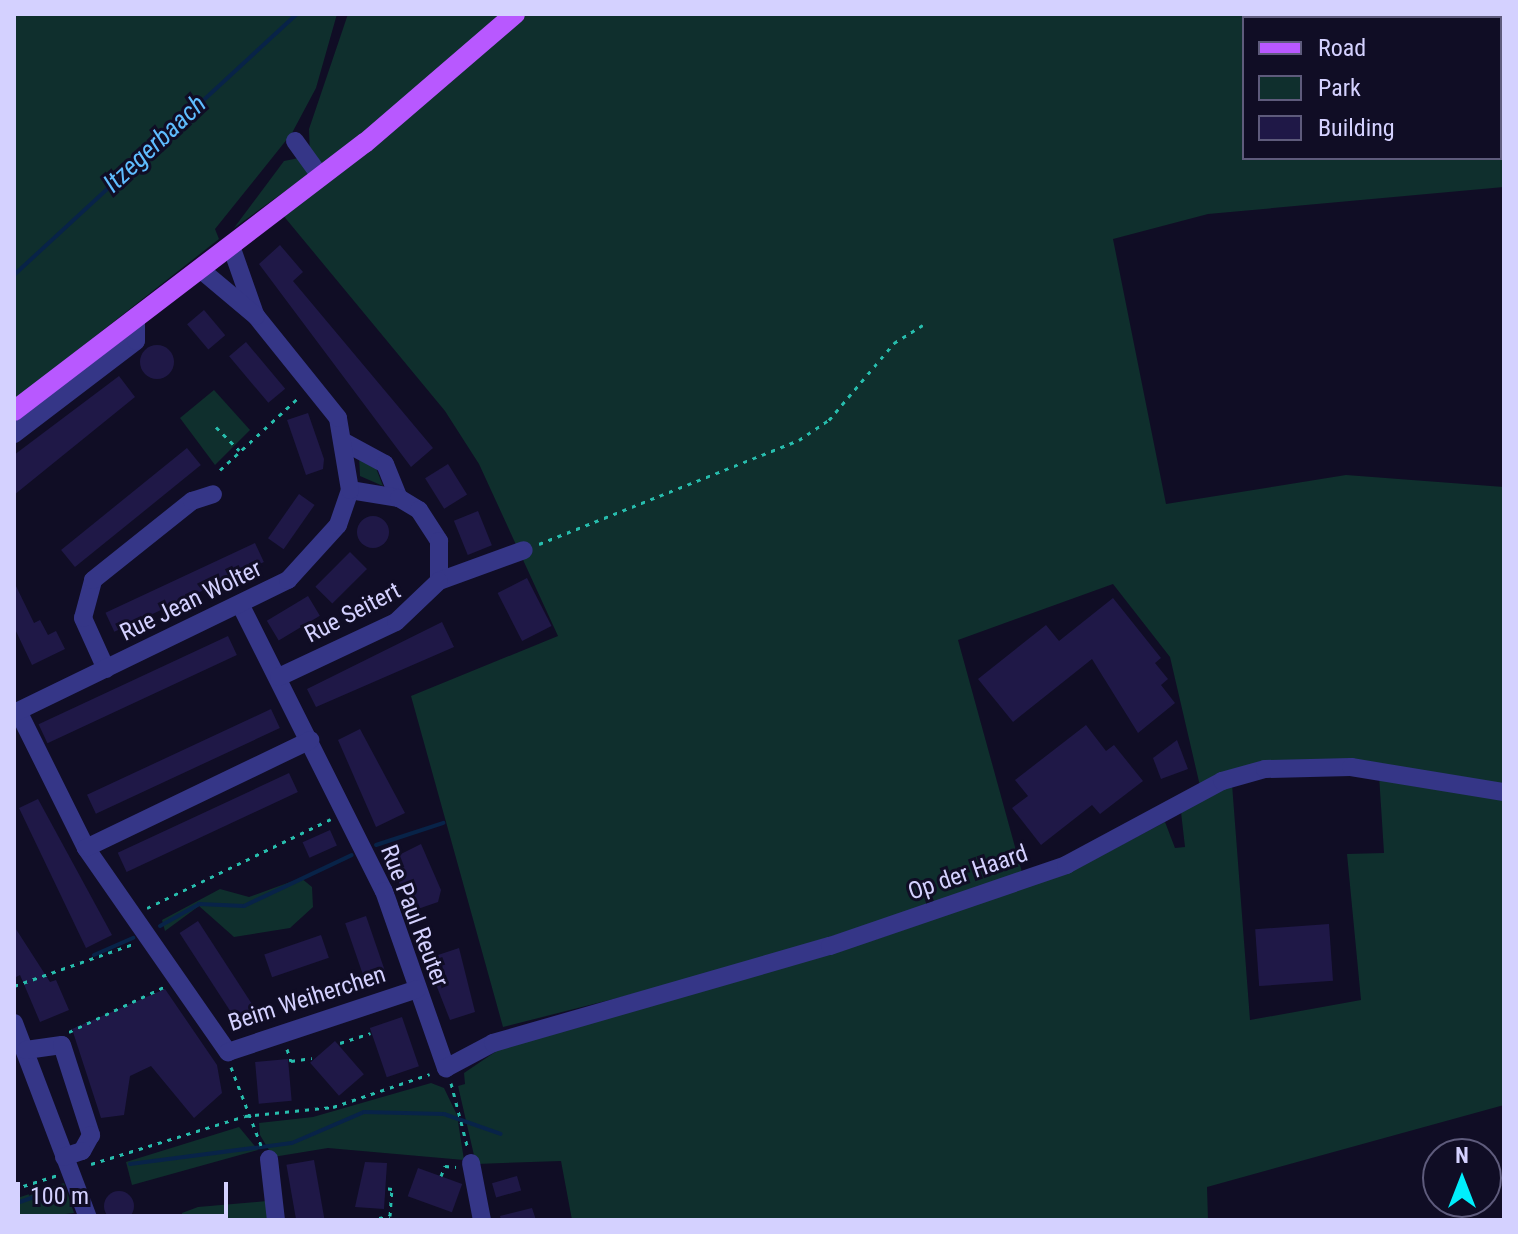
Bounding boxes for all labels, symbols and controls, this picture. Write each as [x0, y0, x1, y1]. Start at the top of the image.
legend [1242, 16, 1502, 160]
text: Road [1318, 34, 1366, 62]
text: Park [1318, 74, 1361, 102]
water label: Itzegerbaach [97, 89, 213, 199]
text: Building [1318, 114, 1395, 142]
street label: Rue Jean Wolter [116, 554, 266, 648]
street label: Rue Seitert [300, 577, 406, 649]
street label: Op der Haard [904, 839, 1032, 907]
street label: Rue Paul Reuter [374, 841, 454, 991]
street label: Beim Weiherchen [225, 960, 389, 1038]
north arrow [1422, 1138, 1502, 1218]
text: N [1455, 1143, 1469, 1168]
scale bar [20, 1166, 232, 1216]
text: 100 m [30, 1182, 89, 1210]

